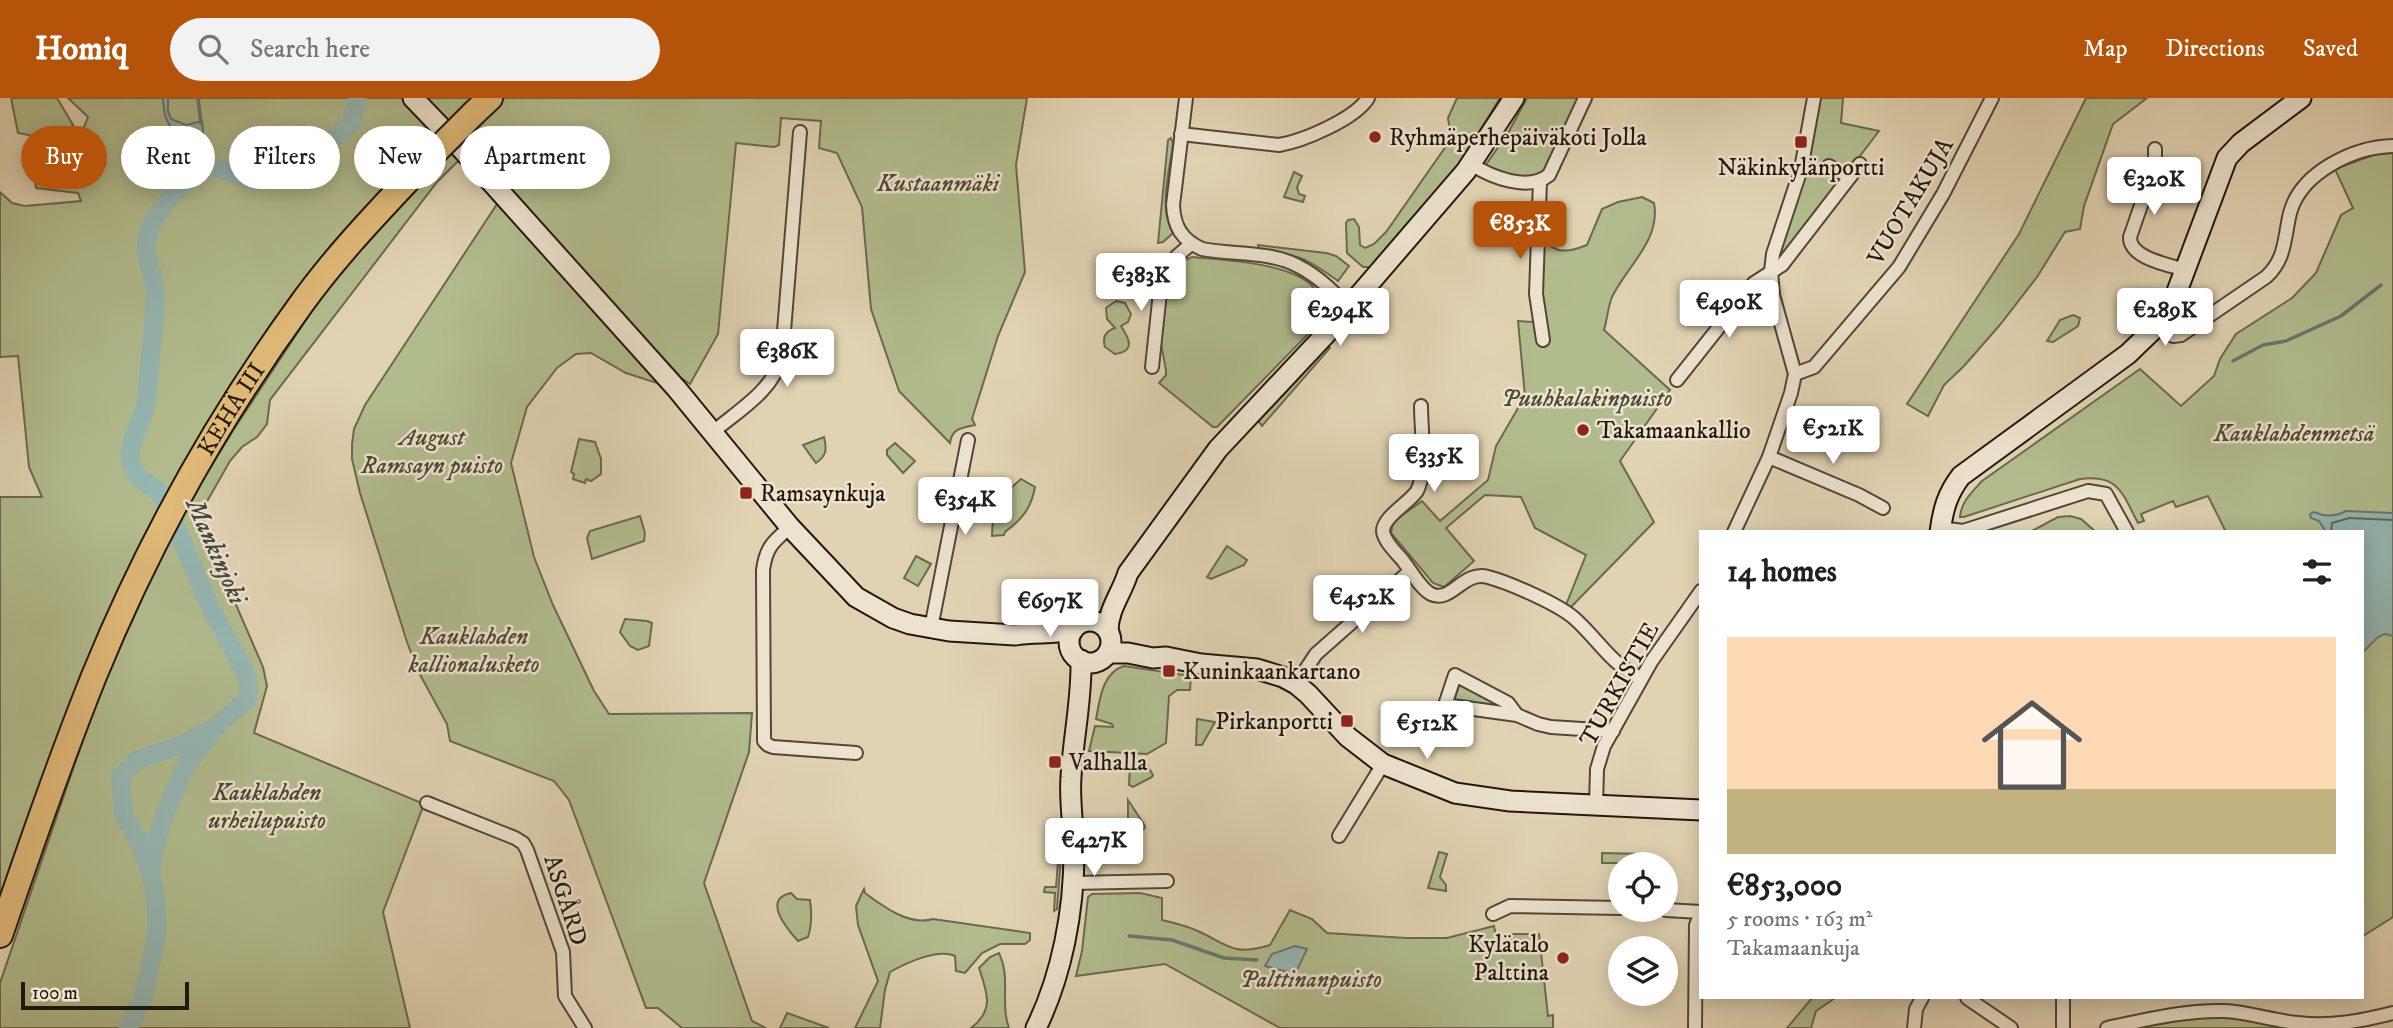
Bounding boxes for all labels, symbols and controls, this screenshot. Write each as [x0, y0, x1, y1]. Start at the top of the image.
search box [170, 18, 660, 81]
text: Homiq [35, 29, 128, 70]
icon: search [194, 30, 232, 68]
text: Search here [250, 33, 370, 66]
text: Map [2083, 34, 2128, 64]
text: Directions [2166, 34, 2265, 64]
text: Saved [2303, 34, 2358, 64]
place label: Ryhmäperhepäiväkoti Jolla [1389, 123, 1648, 153]
chip: Buy [21, 126, 107, 189]
chip: Rent [121, 126, 215, 189]
chip: Filters [229, 126, 340, 189]
chip: New [354, 126, 446, 189]
chip: Apartment [460, 126, 610, 189]
marker: Ryhmäperhepäiväkoti Jolla [1367, 129, 1383, 145]
street label: VUOTAKUJA [1861, 132, 1961, 271]
marker: Näkinkylänportti [1793, 134, 1809, 150]
place label: Näkinkylänportti [1718, 153, 1884, 183]
pin: €320K [2105, 158, 2203, 217]
text: €320K [2123, 165, 2185, 194]
park label: Kustaanmäki [876, 169, 1001, 199]
pin: €853K [1471, 202, 1569, 261]
text: €853K [1489, 209, 1551, 238]
pin: €383K [1092, 254, 1190, 313]
text: €383K [1112, 261, 1170, 290]
pin: €490K [1680, 280, 1778, 340]
pin: €294K [1291, 288, 1389, 348]
text: €490K [1696, 288, 1762, 317]
pin: €289K [2116, 288, 2214, 348]
text: €294K [1307, 296, 1373, 325]
text: €289K [2133, 296, 2197, 325]
pin: €386K [738, 330, 836, 389]
text: €386K [756, 337, 818, 366]
street label: KEHÄ III [192, 357, 272, 461]
park label: Puuhkalakinpuisto [1501, 384, 1673, 414]
pin: €521K [1784, 406, 1882, 466]
text: €521K [1803, 414, 1863, 443]
place label: Takamaankallio [1597, 416, 1751, 446]
park label: Kauklahdenmetsä [2213, 419, 2376, 449]
marker: Takamaankallio [1575, 422, 1591, 438]
park label: August Ramsayn puisto [360, 423, 503, 481]
pin: €335K [1385, 434, 1483, 494]
text: €335K [1405, 442, 1463, 471]
pin: €354K [916, 478, 1014, 537]
place label: Ramsaynkuja [760, 479, 886, 509]
marker: Ramsaynkuja [738, 485, 754, 501]
text: €354K [934, 485, 996, 514]
water label: Mankinjoki [177, 492, 254, 612]
icon: filters [2298, 553, 2336, 591]
text: 14 homes [1727, 554, 1837, 591]
pin: €452K [1313, 575, 1411, 635]
pin: €697K [1001, 580, 1099, 639]
text: €452K [1329, 583, 1395, 612]
text: €697K [1017, 587, 1083, 616]
street label: TURKISTIE [1574, 617, 1666, 752]
park label: Kauklahden kallionalusketo [408, 622, 540, 680]
place label: Kuninkaankartano [1183, 657, 1360, 687]
marker: Kuninkaankartano [1161, 663, 1177, 679]
icon: home [1969, 682, 2095, 808]
pin: €512K [1378, 702, 1476, 761]
place label: Pirkanportti [1215, 707, 1333, 737]
text: €512K [1397, 709, 1457, 738]
marker: Pirkanportti [1339, 713, 1355, 729]
place label: Valhalla [1068, 748, 1148, 778]
marker: Valhalla [1047, 754, 1063, 770]
park label: Kauklahden urheilupuisto [208, 778, 326, 836]
pin: €427K [1045, 818, 1143, 878]
text: €427K [1061, 826, 1127, 855]
street label: ASGÅRD [536, 851, 595, 950]
map controls [1608, 852, 1678, 1006]
button: locate [1608, 852, 1678, 922]
text: €853,000 [1727, 868, 1842, 905]
text: 5 rooms · 163 m² [1727, 905, 1873, 934]
place label: Kylätalo Palttina [1468, 930, 1550, 988]
text: Takamaankuja [1727, 934, 1860, 963]
button: layers [1608, 936, 1678, 1006]
marker: Kylätalo Palttina [1555, 950, 1571, 966]
park label: Palttinanpuisto [1240, 965, 1382, 995]
scale bar [21, 979, 189, 1011]
text: 100 m [32, 982, 78, 1005]

